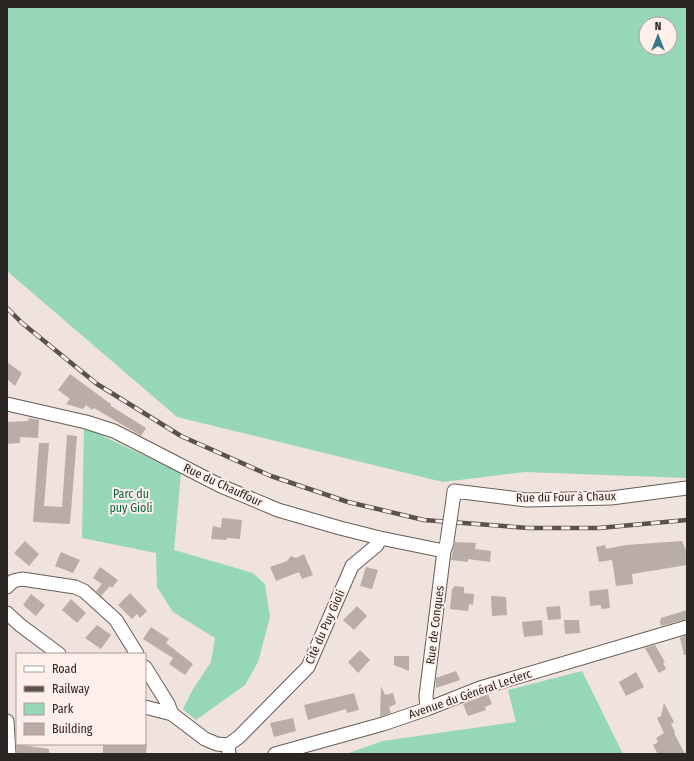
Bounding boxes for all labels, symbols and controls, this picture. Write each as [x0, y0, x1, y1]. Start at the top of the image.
north arrow [638, 16, 678, 56]
text: N [655, 20, 661, 33]
street label: Rue du Chauffour [181, 461, 265, 510]
park label: Parc du puy Gioli [109, 487, 153, 515]
street label: Rue du Four à Chaux [516, 489, 617, 505]
street label: Rue de Conques [423, 585, 447, 665]
street label: Cité du Puy Gioli [302, 588, 348, 666]
legend [16, 653, 146, 745]
text: Road [52, 662, 77, 676]
street label: Avenue du Général Leclerc [407, 666, 533, 722]
text: Railway [52, 682, 90, 696]
text: Park [52, 702, 74, 716]
text: Building [52, 722, 93, 736]

